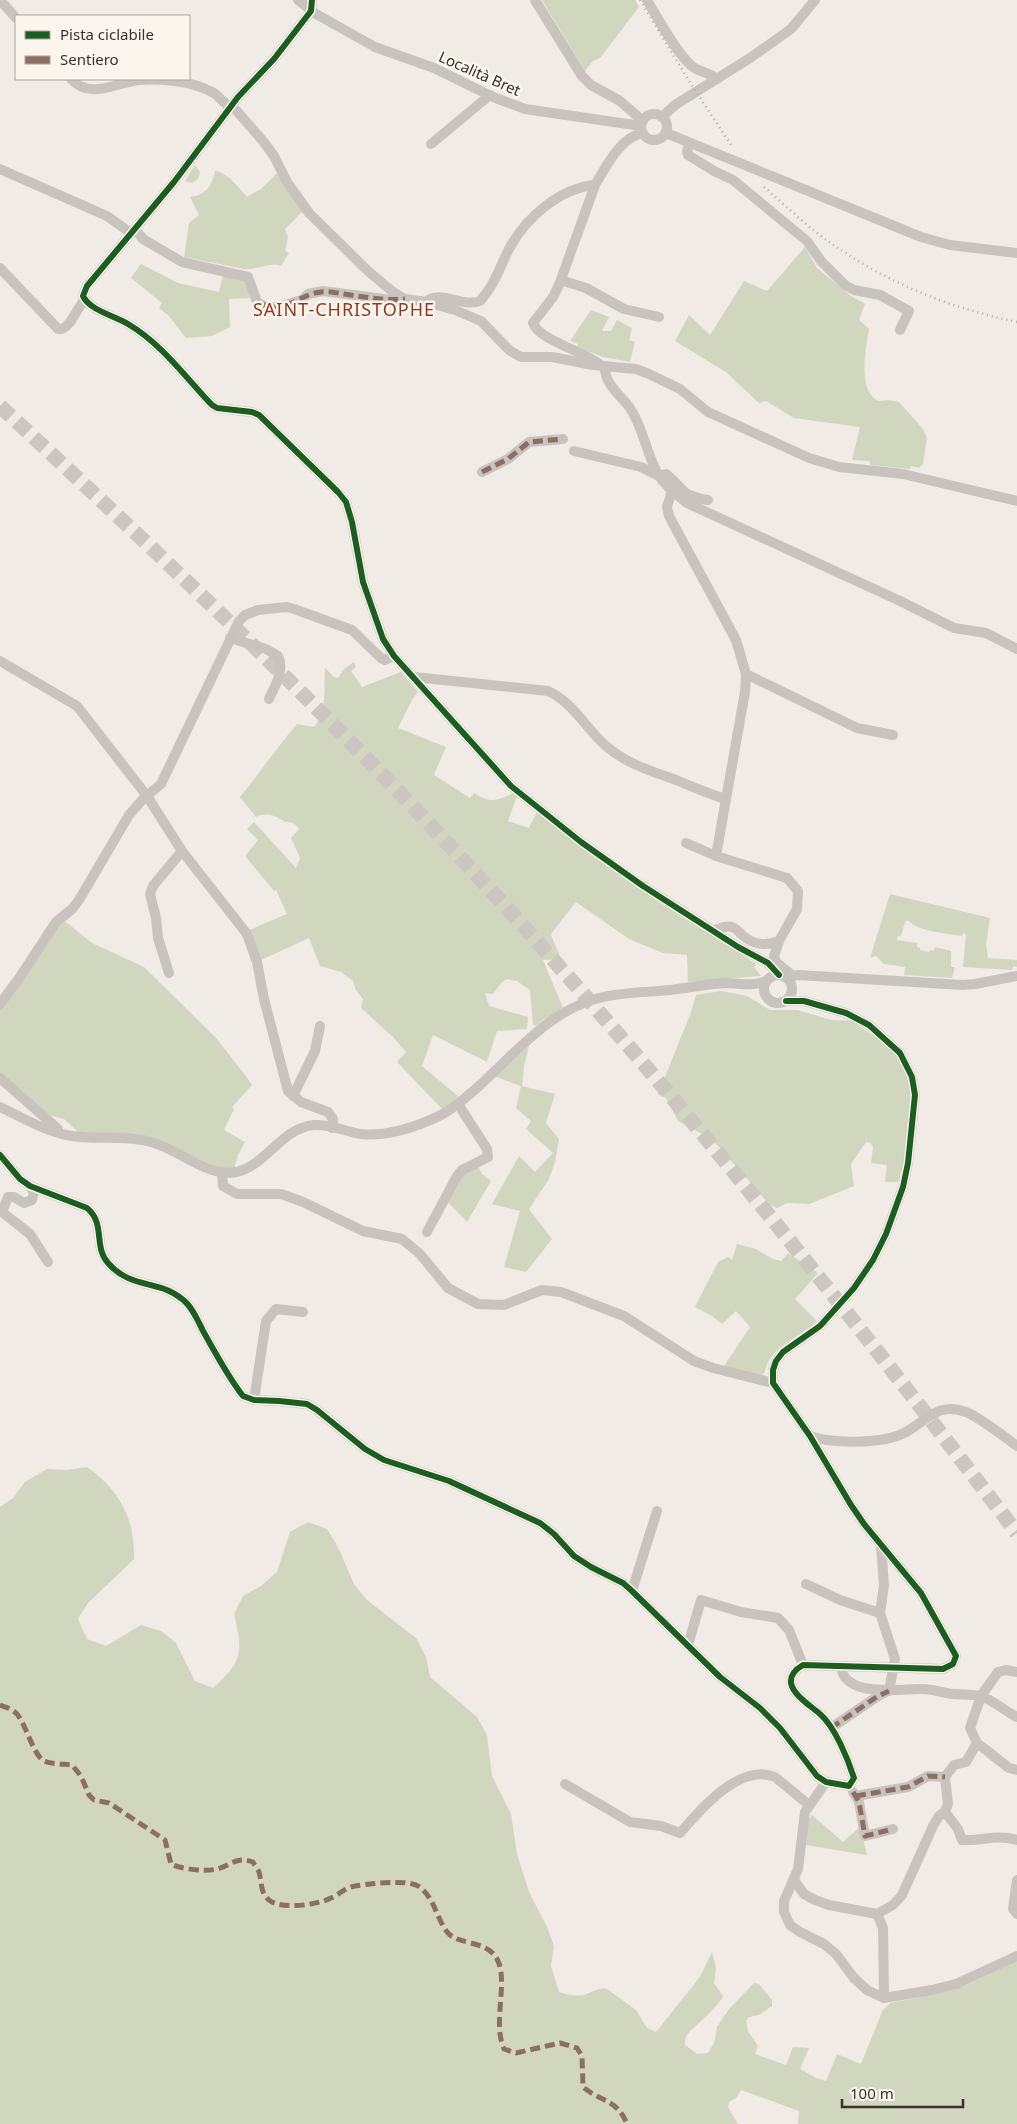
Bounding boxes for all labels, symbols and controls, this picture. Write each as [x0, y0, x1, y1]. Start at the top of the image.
legend [15, 15, 190, 80]
text: Pista ciclabile [60, 24, 154, 44]
street label: Località Bret [436, 46, 525, 100]
text: Sentiero [60, 49, 119, 69]
district label: SAINT-CHRISTOPHE [253, 297, 435, 321]
scale bar [842, 2076, 963, 2108]
text: 100 m [850, 2083, 894, 2103]

